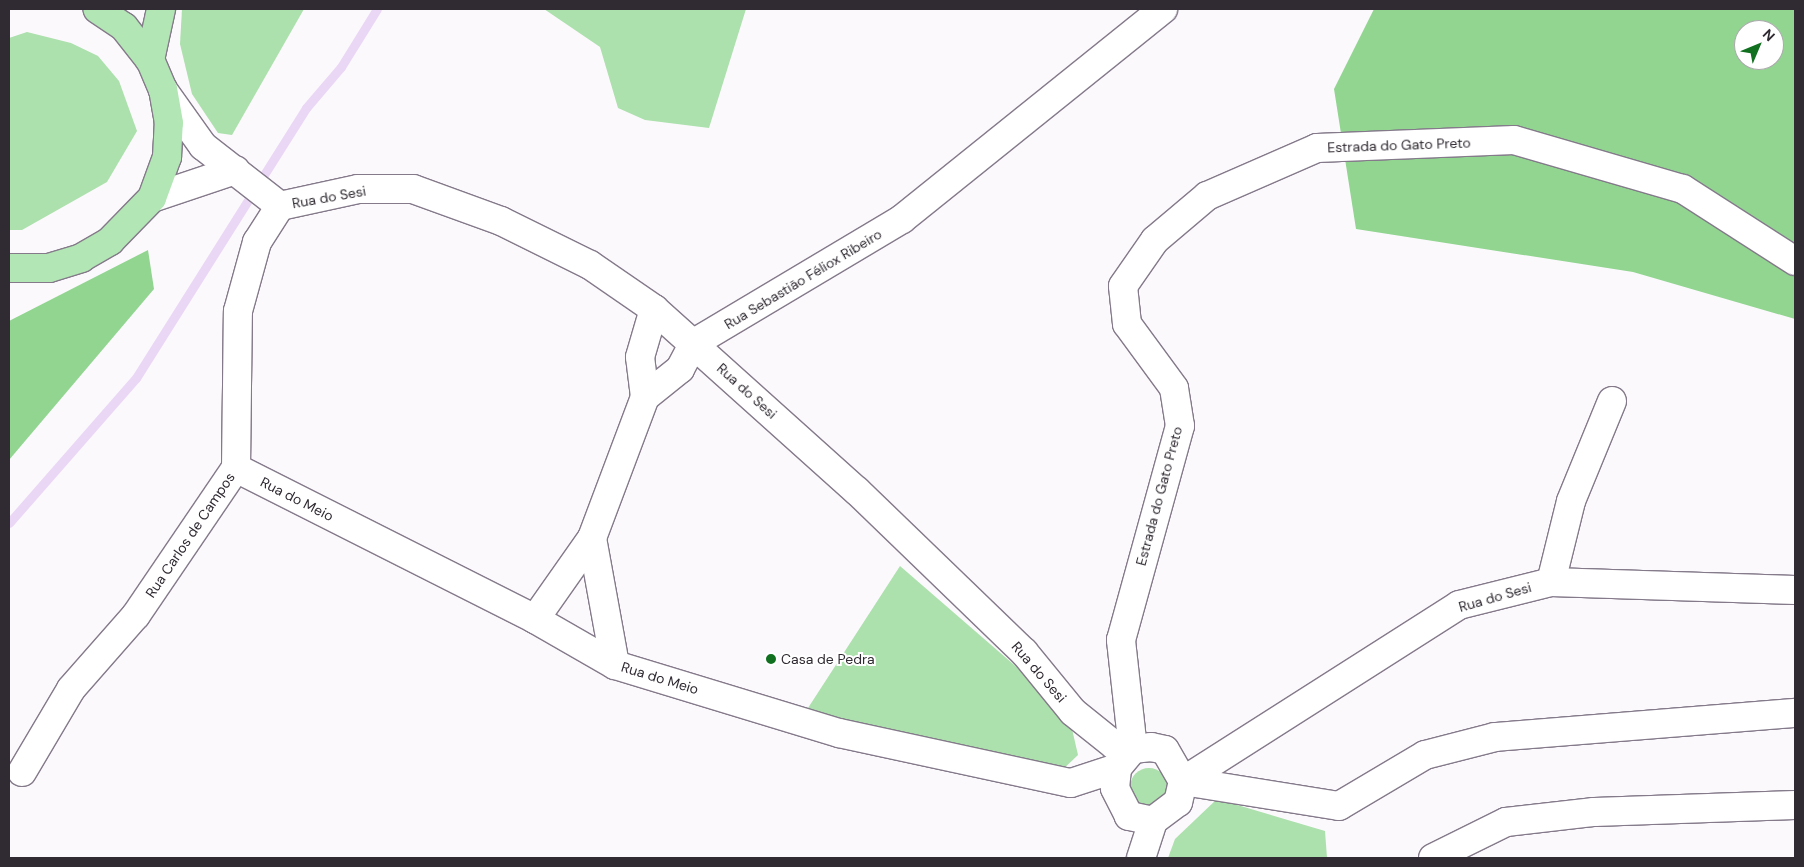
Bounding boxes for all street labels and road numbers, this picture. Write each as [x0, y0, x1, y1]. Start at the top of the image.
street label: Estrada do Gato Preto [1327, 134, 1471, 156]
street label: Rua do Sesi [291, 182, 367, 212]
street label: Rua Sebastião Féliox Ribeiro [721, 225, 885, 333]
street label: Rua do Sesi [714, 360, 780, 422]
street label: Estrada do Gato Preto [1132, 425, 1186, 567]
street label: Rua Carlos de Campos [142, 469, 238, 601]
street label: Rua do Meio [258, 473, 336, 525]
street label: Rua do Sesi [1457, 579, 1533, 615]
street label: Rua do Sesi [1008, 638, 1070, 706]
street label: Rua do Meio [619, 658, 701, 698]

